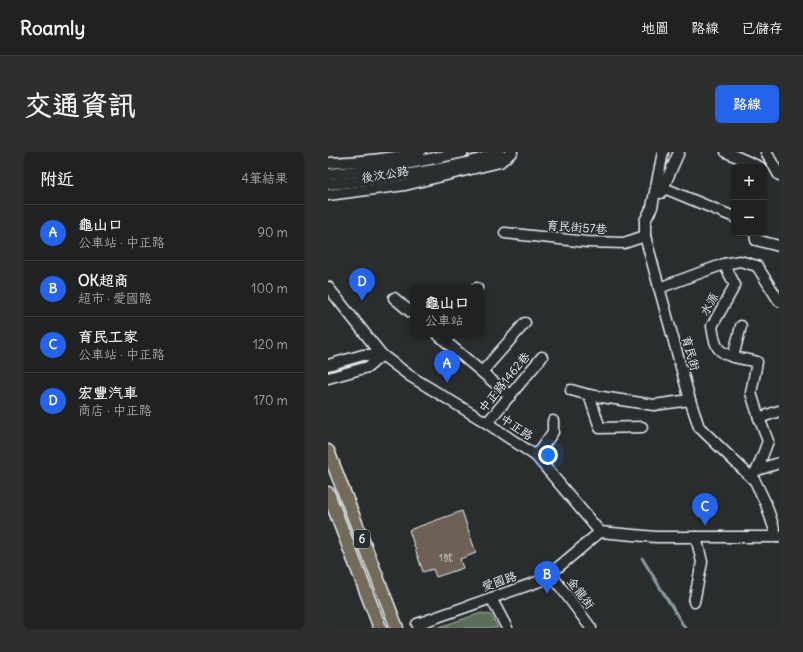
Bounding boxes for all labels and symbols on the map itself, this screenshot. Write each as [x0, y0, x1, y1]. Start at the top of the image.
street label: 後汶公路 [360, 163, 410, 185]
street label: 育民街57巷 [546, 217, 608, 237]
pin: D [349, 268, 375, 301]
street label: 水源 [697, 290, 721, 318]
street label: 育民街 [679, 334, 703, 372]
street label: 中正路1462巷 [475, 349, 533, 415]
pin: A [434, 350, 460, 383]
street label: 中正路 [498, 411, 536, 443]
your location [538, 445, 558, 465]
pin: C [692, 493, 718, 526]
road number: 6 [354, 530, 370, 548]
house number: 1號 [439, 551, 453, 564]
pin: B [534, 561, 560, 594]
street label: 愛國路 [480, 568, 518, 594]
street label: 金龍街 [564, 574, 598, 612]

